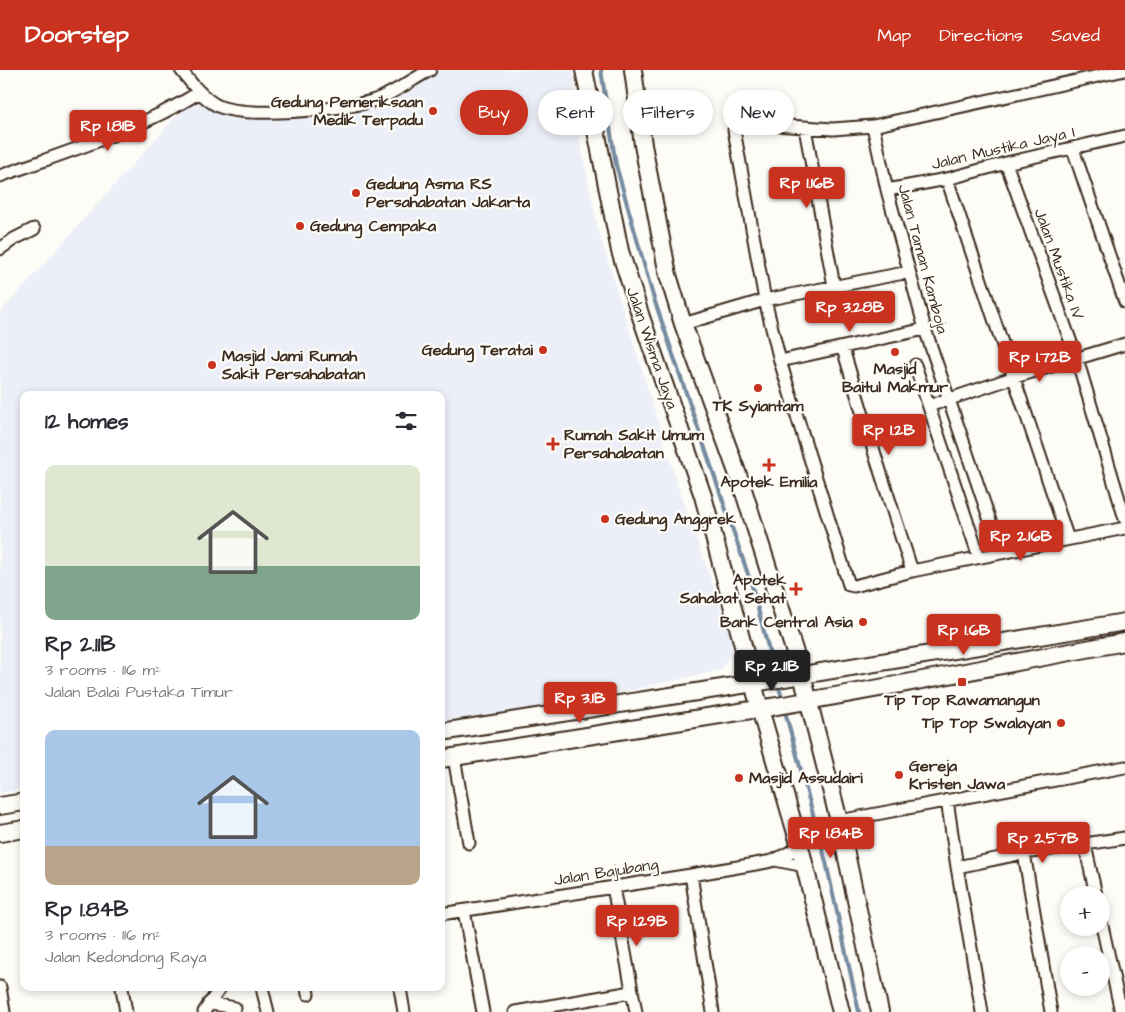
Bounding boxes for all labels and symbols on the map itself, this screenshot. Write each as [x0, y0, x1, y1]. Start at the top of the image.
place label: Gedung Pemeriksaan Medik Terpadu [271, 91, 423, 131]
marker: Gedung Pemeriksaan Medik Terpadu [427, 105, 439, 117]
pin: Rp 1.81B [56, 109, 160, 152]
street label: Jalan Mustika Jaya I [929, 121, 1077, 176]
pin: Rp 1.16B [755, 166, 859, 209]
place label: Gedung Asma RS Persahabatan Jakarta [366, 173, 531, 213]
street label: Jalan Taman Kamboja [892, 182, 954, 336]
marker: Gedung Asma RS Persahabatan Jakarta [350, 187, 362, 199]
street label: Jalan Mustika IV [1029, 205, 1089, 323]
place label: Gedung Cempaka [310, 215, 437, 239]
marker: Gedung Cempaka [294, 220, 306, 232]
street label: Jalan Wisma Jaya [620, 284, 683, 412]
pin: Rp 3.28B [798, 290, 902, 333]
place label: Gedung Teratai [422, 339, 534, 363]
pin: Rp 1.72B [988, 340, 1092, 383]
marker: Gedung Teratai [537, 344, 549, 356]
place label: Masjid Jami Rumah Sakit Persahabatan [221, 345, 365, 385]
marker: Masjid Baitul Makmur [889, 346, 901, 358]
place label: Masjid Baitul Makmur [842, 358, 948, 398]
marker: Masjid Jami Rumah Sakit Persahabatan [206, 359, 218, 371]
marker: TK Syiantam [752, 382, 764, 394]
place label: TK Syiantam [712, 395, 804, 418]
pin: Rp 1.2B [843, 414, 935, 456]
place label: Rumah Sakit Umum Persahabatan [564, 424, 705, 464]
marker: Rumah Sakit Umum Persahabatan [546, 437, 560, 451]
marker: Apotek Emilia [763, 459, 775, 471]
place label: Apotek Emilia [721, 471, 818, 493]
place label: Gedung Anggrek [615, 508, 736, 532]
marker: Gedung Anggrek [599, 513, 611, 525]
pin: Rp 2.16B [969, 520, 1073, 562]
place label: Apotek Sahabat Sehat [679, 569, 787, 609]
marker: Apotek Sahabat Sehat [790, 583, 802, 595]
place label: Bank Central Asia [720, 611, 854, 633]
pin: Rp 1.6B [918, 614, 1010, 656]
marker: Bank Central Asia [857, 616, 869, 628]
pin: Rp 2.11B [720, 650, 824, 692]
marker: Tip Top Rawamangun [956, 676, 968, 688]
pin: Rp 3.1B [534, 682, 626, 724]
place label: Tip Top Rawamangun [883, 689, 1040, 713]
place label: Tip Top Swalayan [921, 712, 1051, 735]
marker: Tip Top Swalayan [1055, 717, 1067, 729]
place label: Gereja Kristen Jawa [909, 755, 1006, 795]
place label: Masjid Assudairi [749, 767, 863, 789]
marker: Gereja Kristen Jawa [893, 769, 905, 781]
marker: Masjid Assudairi [733, 772, 745, 784]
pin: Rp 1.84B [779, 816, 883, 859]
pin: Rp 2.57B [991, 822, 1095, 864]
street label: Jalan Bajubang [552, 853, 660, 892]
pin: Rp 1.29B [585, 904, 689, 947]

